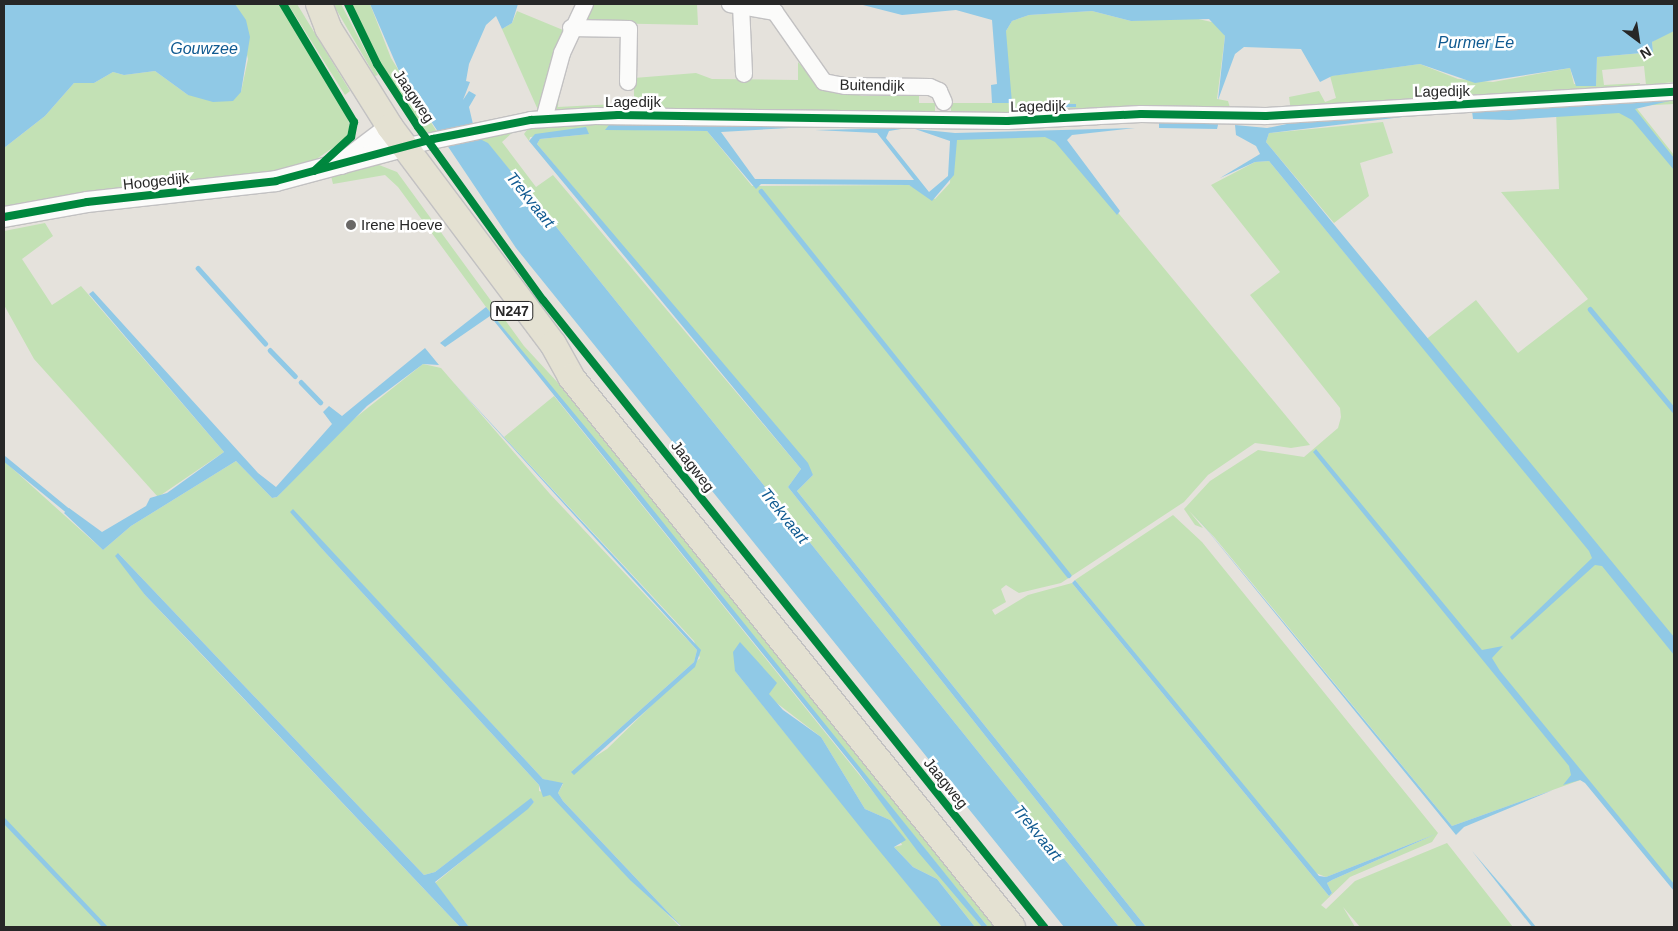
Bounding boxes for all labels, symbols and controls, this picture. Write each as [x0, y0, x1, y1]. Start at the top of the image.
north arrow [1613, 15, 1663, 65]
water label: Purmer Ee [1438, 33, 1514, 53]
water label: Gouwzee [170, 39, 238, 59]
text: N [1637, 43, 1654, 62]
street label: Jaagweg [390, 66, 438, 126]
street label: Buitendijk [839, 75, 905, 95]
street label: Lagedijk [1414, 82, 1470, 100]
street label: Lagedijk [605, 93, 661, 111]
street label: Lagedijk [1010, 97, 1066, 115]
water label: Trekvaart [502, 168, 558, 232]
street label: Hoogedijk [122, 169, 190, 193]
place label: Irene Hoeve [361, 216, 443, 234]
marker: Irene Hoeve [345, 219, 357, 231]
road number: N247 [490, 300, 534, 322]
street label: Jaagweg [667, 437, 719, 495]
water label: Trekvaart [756, 484, 812, 548]
street label: Jaagweg [920, 754, 972, 812]
water label: Trekvaart [1009, 801, 1065, 865]

